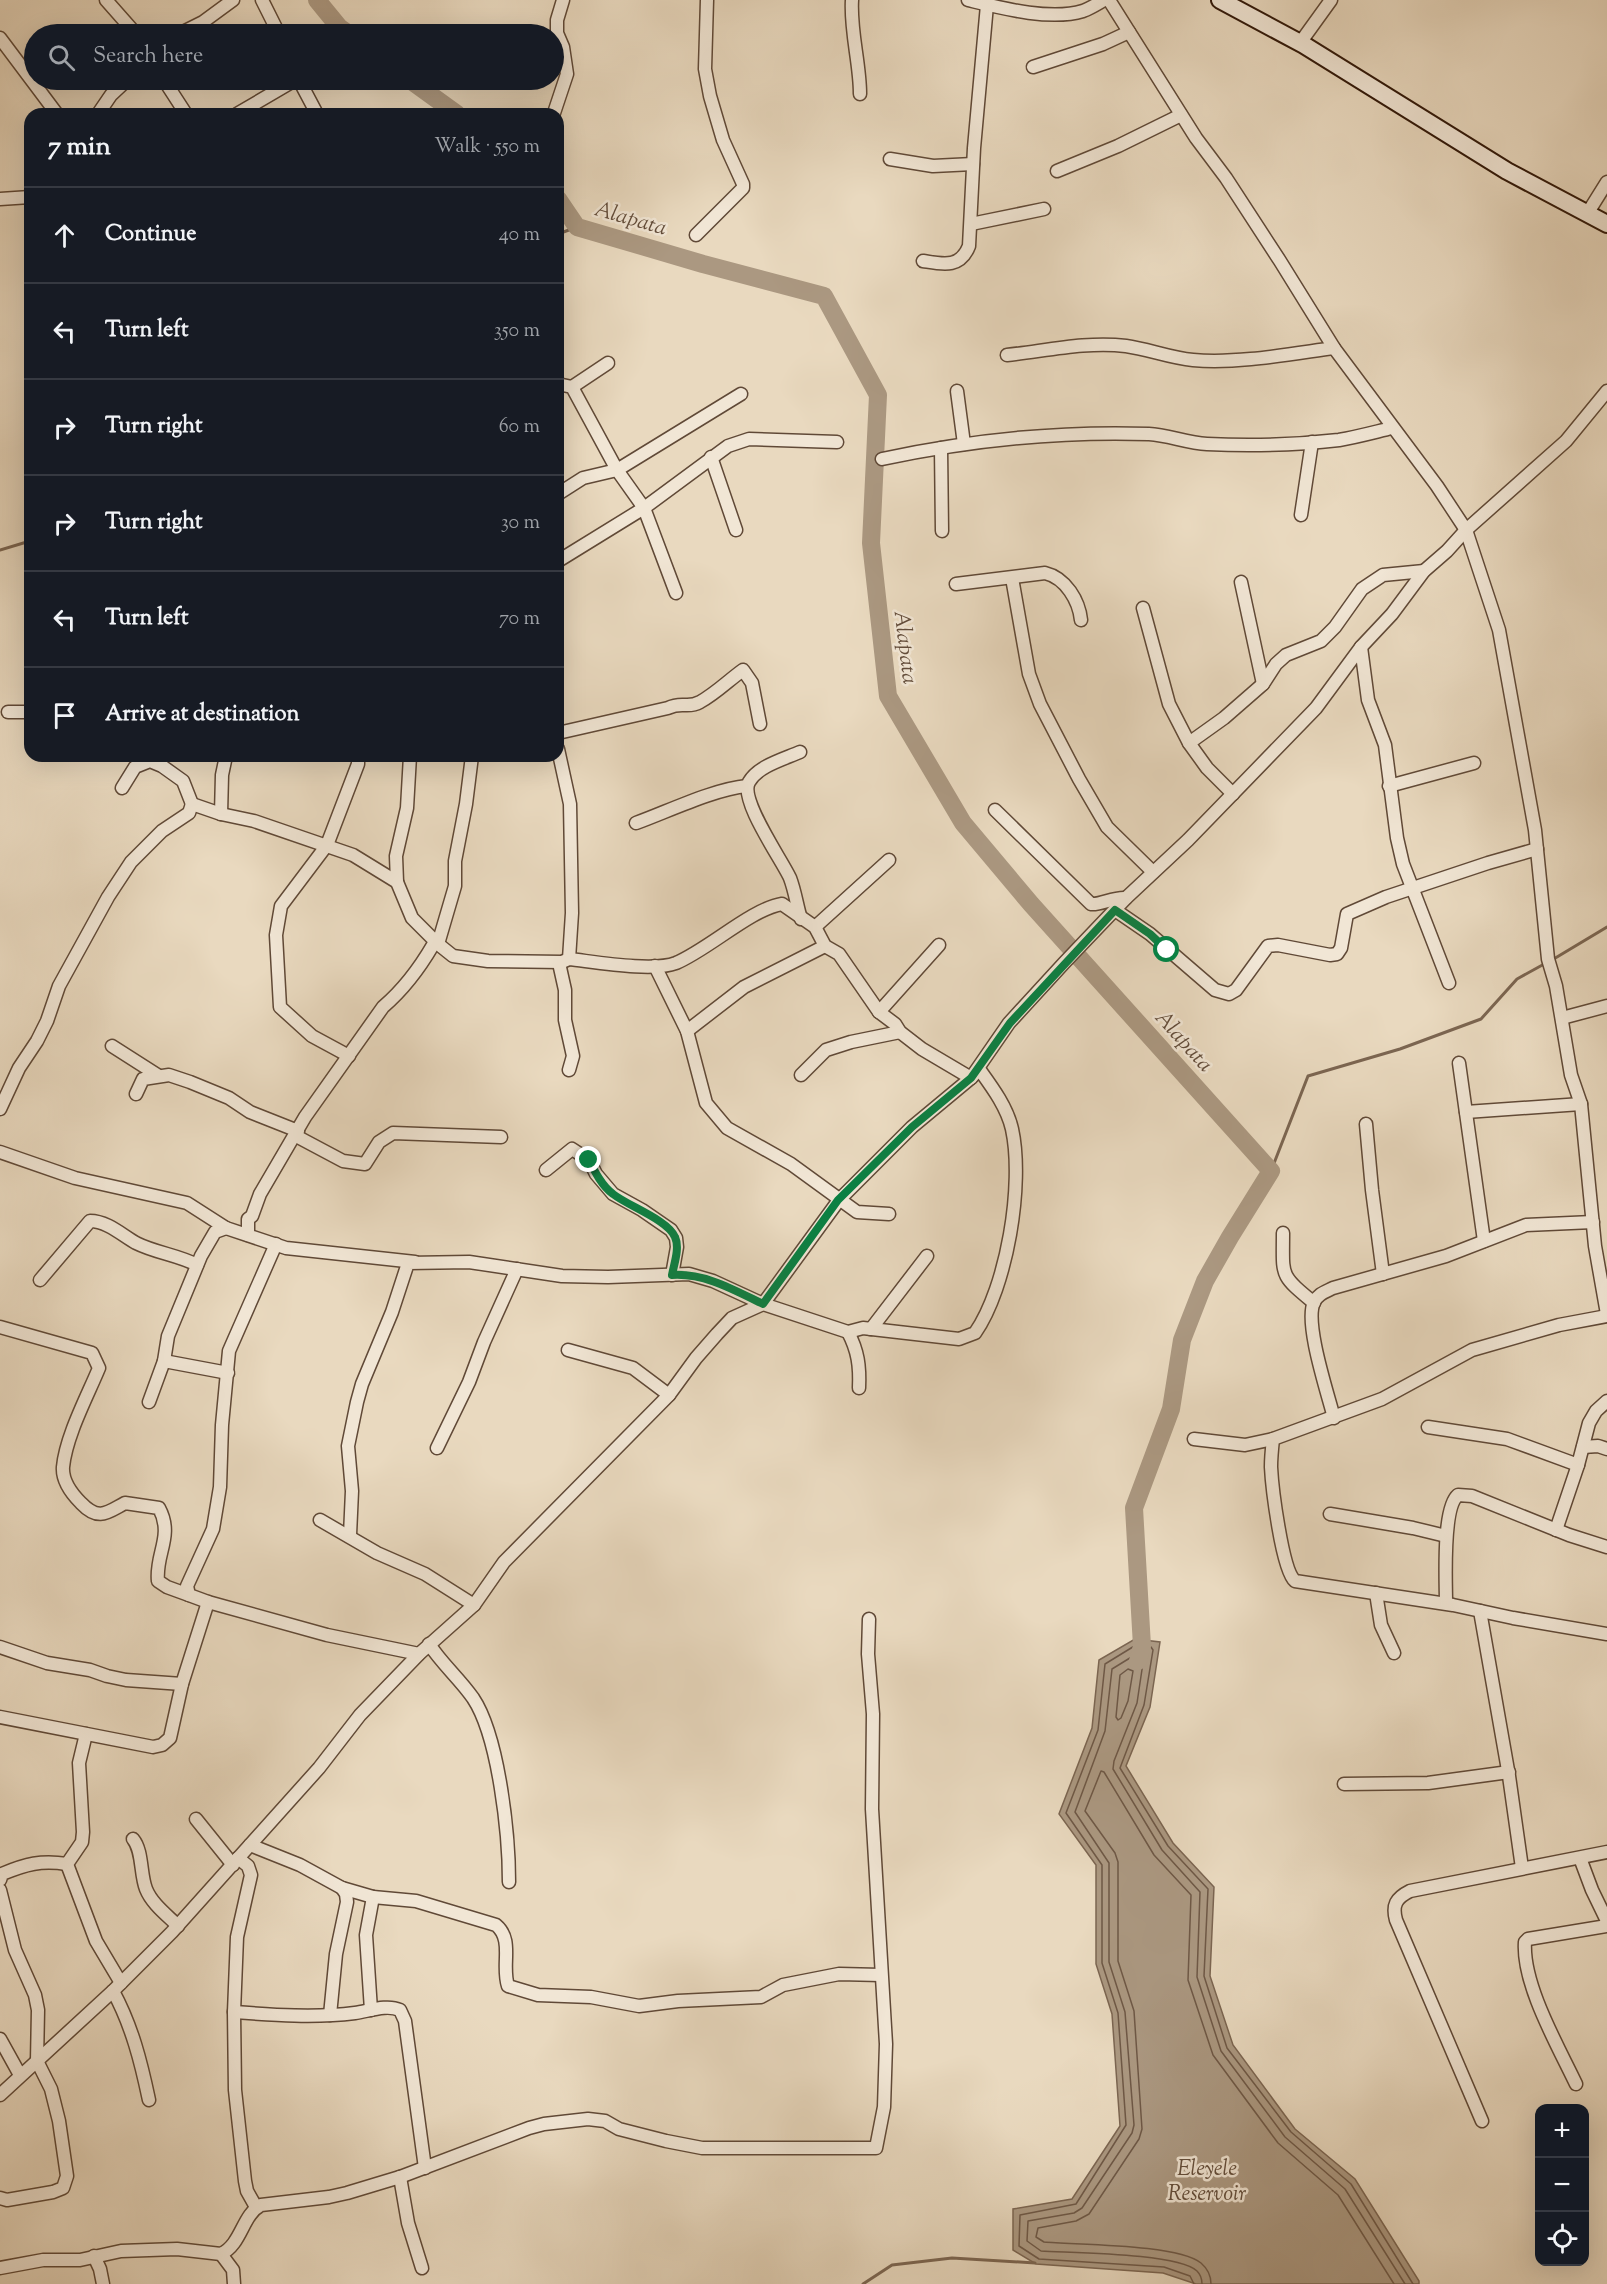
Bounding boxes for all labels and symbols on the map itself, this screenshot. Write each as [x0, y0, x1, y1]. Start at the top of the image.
water label: Alapata [590, 194, 670, 245]
water label: Alapata [884, 609, 924, 686]
route start [1153, 936, 1179, 962]
water label: Alapata [1146, 1004, 1219, 1080]
route end [575, 1146, 601, 1172]
water label: Eleyele Reservoir [1168, 2154, 1246, 2211]

